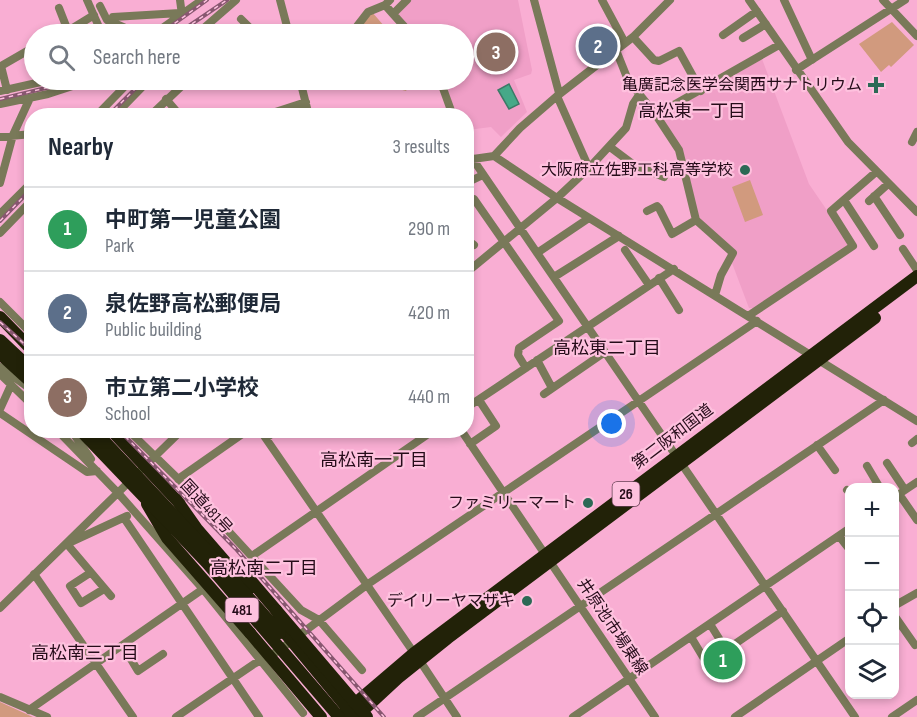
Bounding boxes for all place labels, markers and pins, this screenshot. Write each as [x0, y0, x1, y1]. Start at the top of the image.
pin: 2 [578, 24, 618, 68]
pin: 3 [476, 29, 516, 74]
place label: 亀廣記念医学会関西サナトリウム [622, 76, 862, 95]
marker: 亀廣記念医学会関西サナトリウム [867, 76, 885, 94]
place label: 大阪府立佐野工科高等学校 [541, 161, 733, 180]
marker: 大阪府立佐野工科高等学校 [738, 163, 752, 177]
place label: ファミリーマート [448, 494, 576, 513]
marker: ファミリーマート [581, 496, 595, 510]
place label: デイリーヤマザキ [387, 592, 515, 611]
marker: デイリーヤマザキ [520, 594, 534, 608]
pin: 1 [704, 638, 742, 682]

